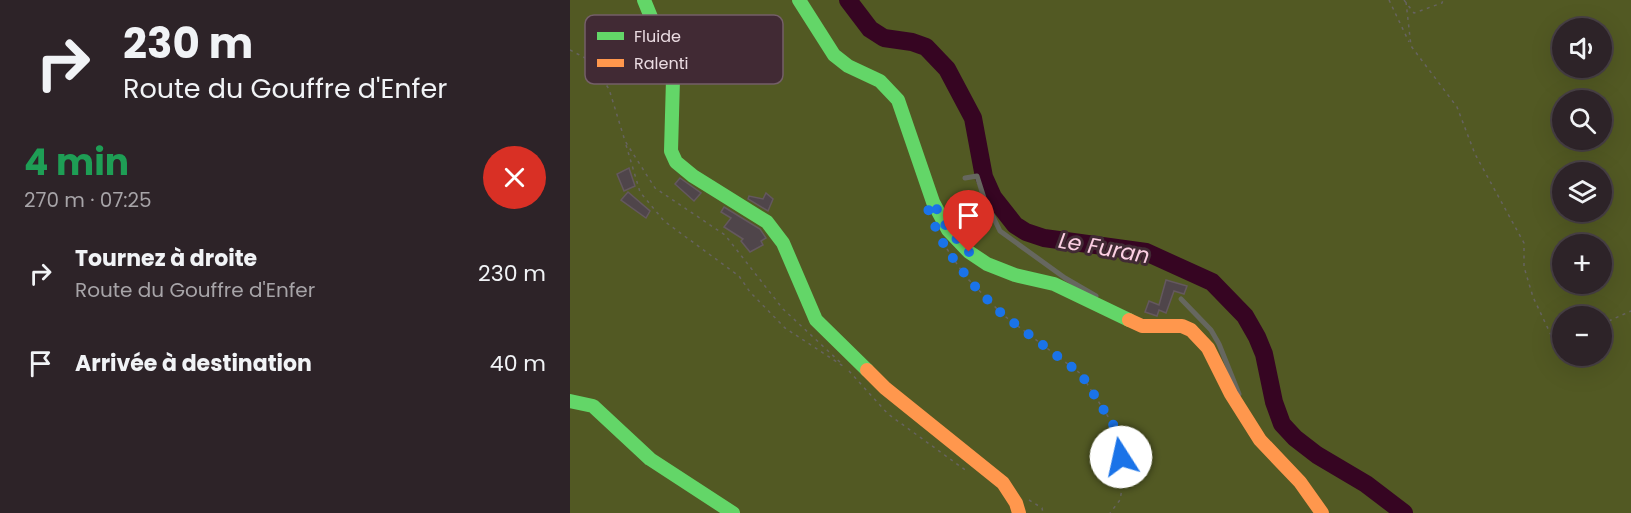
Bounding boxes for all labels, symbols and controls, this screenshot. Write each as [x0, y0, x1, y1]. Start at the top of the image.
text: 230 m [123, 14, 253, 73]
legend [585, 15, 783, 84]
map controls [1552, 18, 1612, 366]
button: sound [1552, 18, 1612, 78]
icon: right [24, 24, 102, 102]
text: Fluide [634, 25, 681, 48]
text: Ralenti [634, 52, 688, 75]
text: Route du Gouffre d'Enfer [123, 70, 447, 107]
button: search [1552, 90, 1612, 150]
text: 4 min [24, 137, 129, 188]
button: close [483, 146, 546, 209]
button: layers [1552, 162, 1612, 222]
text: 270 m · 07:25 [24, 186, 152, 214]
pin [943, 190, 994, 252]
icon: arrive [952, 199, 985, 232]
water label: Le Furan [1056, 225, 1152, 271]
button: + [1552, 234, 1612, 294]
text: Tournez à droite [75, 243, 257, 274]
icon: right [24, 257, 57, 290]
text: 230 m [478, 258, 546, 289]
text: Route du Gouffre d'Enfer [75, 276, 315, 304]
button: − [1552, 306, 1612, 366]
icon: arrive [24, 347, 57, 380]
text: Arrivée à destination [75, 348, 312, 379]
text: 40 m [490, 348, 546, 379]
position arrow [1089, 425, 1153, 489]

